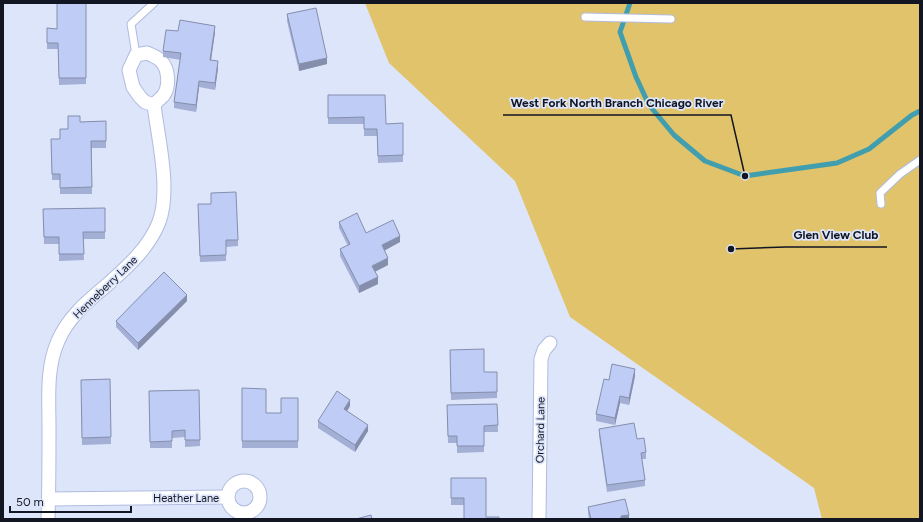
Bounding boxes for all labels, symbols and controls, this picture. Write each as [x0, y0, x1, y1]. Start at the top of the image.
callout: West Fork North Branch Chicago River [503, 91, 731, 115]
text: West Fork North Branch Chicago River [511, 96, 724, 110]
callout: Glen View Club [786, 223, 887, 247]
text: Glen View Club [794, 228, 878, 242]
street label: Henneberry Lane [70, 253, 140, 321]
street label: Orchard Lane [533, 397, 548, 463]
scale bar [10, 488, 131, 514]
street label: Heather Lane [153, 492, 219, 505]
text: 50 m [16, 495, 44, 509]

